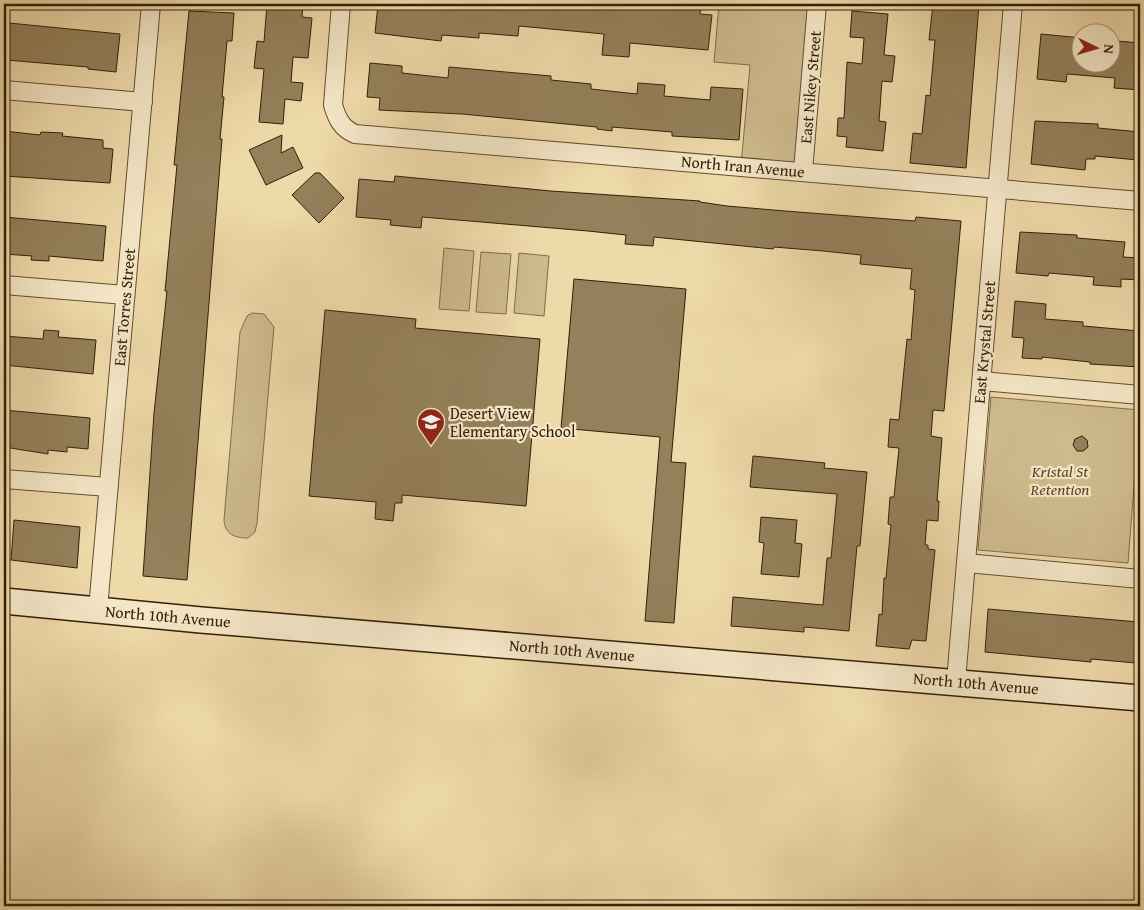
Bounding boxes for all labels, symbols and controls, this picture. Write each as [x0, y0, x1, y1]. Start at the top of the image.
north arrow [1072, 22, 1122, 72]
street label: East Nikey Street [793, 29, 827, 145]
text: N [1099, 44, 1119, 55]
street label: North Iran Avenue [680, 149, 806, 183]
street label: East Torres Street [107, 247, 141, 367]
street label: East Krystal Street [967, 279, 1001, 404]
place label: Desert View Elementary School [450, 401, 576, 443]
school or university icon: Desert View Elementary School [416, 407, 446, 446]
park label: Kristal St Retention [1030, 459, 1089, 501]
street label: North 10th Avenue [104, 599, 232, 633]
street label: North 10th Avenue [508, 633, 636, 667]
street label: North 10th Avenue [912, 666, 1040, 700]

